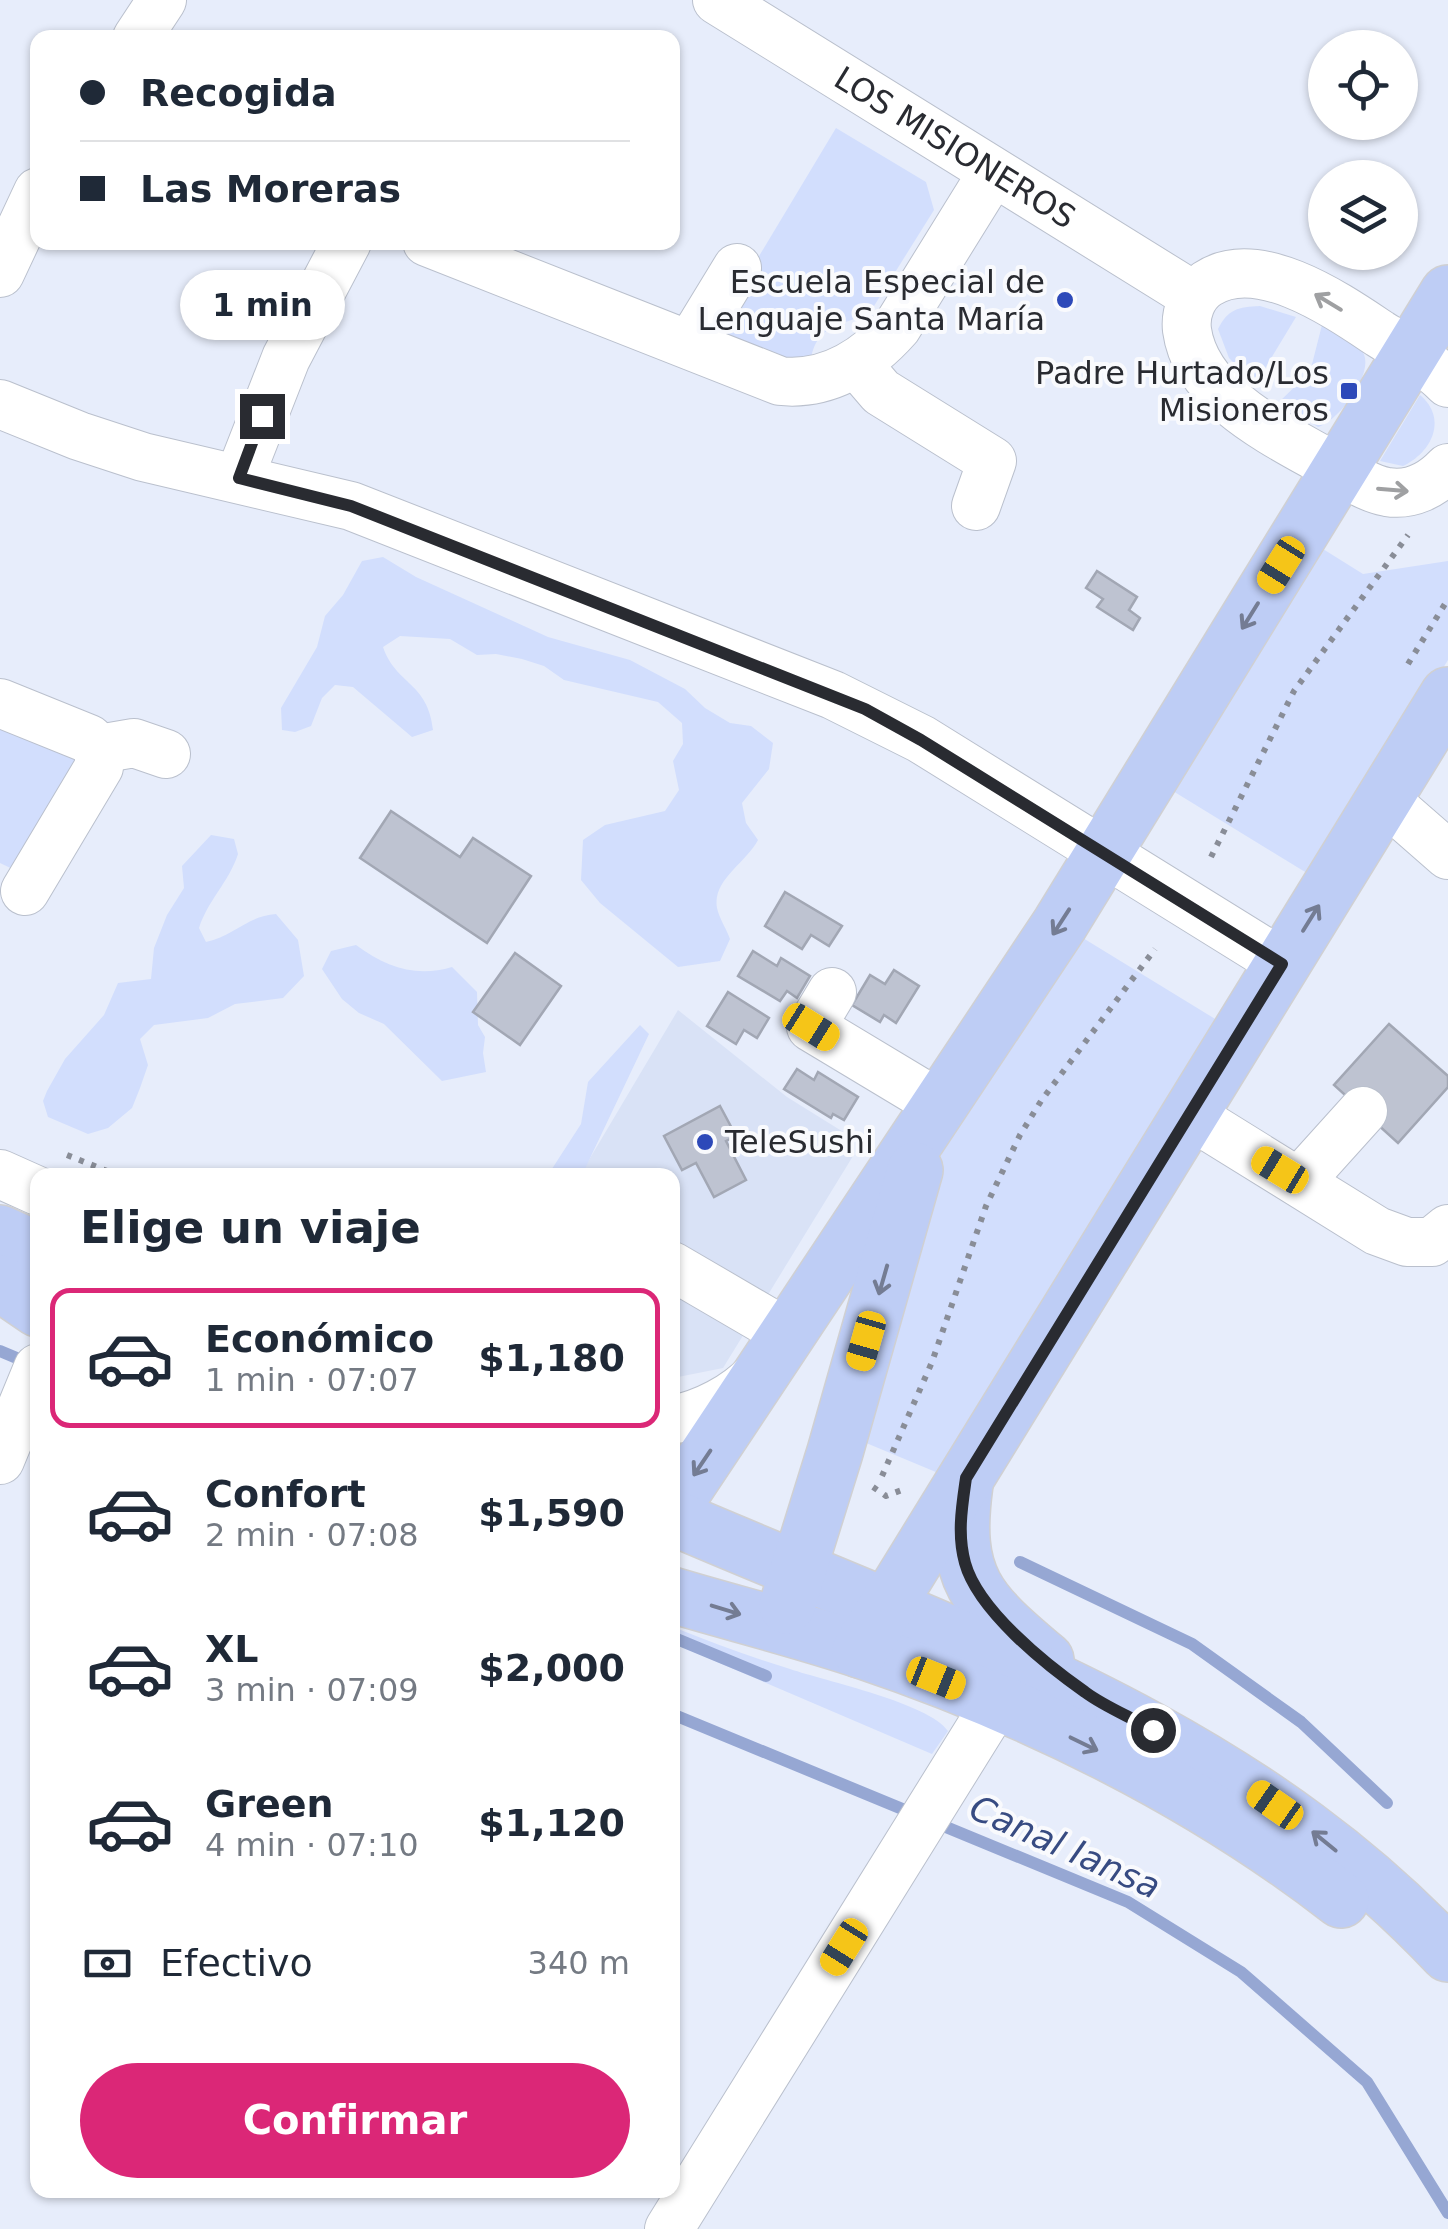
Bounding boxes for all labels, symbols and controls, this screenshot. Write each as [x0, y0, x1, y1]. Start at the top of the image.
map controls [1308, 30, 1418, 270]
button: locate [1308, 30, 1418, 140]
street label: LOS MISIONEROS [828, 59, 1082, 237]
text: Recogida [140, 71, 337, 115]
button: layers [1308, 160, 1418, 270]
text: Las Moreras [140, 167, 401, 211]
place label: Escuela Especial de Lenguaje Santa María [697, 263, 1045, 338]
callout: 1 min [180, 271, 344, 341]
text: 1 min [212, 286, 313, 324]
marker: Escuela Especial de Lenguaje Santa María [1054, 289, 1076, 311]
one-way arrow [1314, 292, 1343, 312]
place label: Padre Hurtado/Los Misioneros [1035, 354, 1329, 429]
marker: Padre Hurtado/Los Misioneros [1338, 380, 1360, 402]
route end [240, 394, 285, 439]
one-way arrow [1376, 480, 1409, 499]
car [1252, 532, 1310, 598]
one-way arrow [1240, 601, 1260, 630]
one-way arrow [1301, 904, 1321, 933]
one-way arrow [1050, 907, 1071, 936]
car [778, 998, 844, 1056]
place label: TeleSushi [724, 1123, 874, 1161]
marker: TeleSushi [694, 1131, 716, 1153]
car [1247, 1142, 1313, 1198]
text: Elige un viaje [80, 1201, 421, 1254]
one-way arrow [873, 1264, 892, 1295]
car [843, 1308, 889, 1374]
icon: car [85, 1313, 175, 1403]
text: Económico [205, 1317, 434, 1361]
text: $1,180 [478, 1336, 625, 1380]
text: 1 min · 07:07 [205, 1361, 419, 1399]
one-way arrow [691, 1449, 712, 1477]
icon: car [85, 1468, 175, 1558]
text: Confort [205, 1472, 366, 1516]
text: $1,590 [478, 1491, 625, 1535]
text: 2 min · 07:08 [205, 1516, 419, 1554]
one-way arrow [710, 1602, 742, 1620]
icon: car [85, 1623, 175, 1713]
text: XL [205, 1627, 259, 1671]
text: $2,000 [478, 1646, 625, 1690]
car [903, 1653, 969, 1703]
text: 3 min · 07:09 [205, 1671, 419, 1709]
route start [1131, 1708, 1176, 1753]
one-way arrow [1068, 1735, 1098, 1754]
car [1242, 1776, 1308, 1834]
icon: car [85, 1778, 175, 1868]
text: Green [205, 1782, 334, 1826]
water label: Canal Iansa [964, 1787, 1166, 1907]
text: $1,120 [478, 1801, 625, 1845]
text: 4 min · 07:10 [205, 1826, 419, 1864]
one-way arrow [1312, 1830, 1338, 1852]
car [815, 1914, 873, 1980]
icon: cash [80, 1936, 135, 1991]
text: Efectivo [160, 1941, 313, 1985]
text: 340 m [528, 1944, 630, 1982]
button: Confirmar [80, 2063, 630, 2178]

